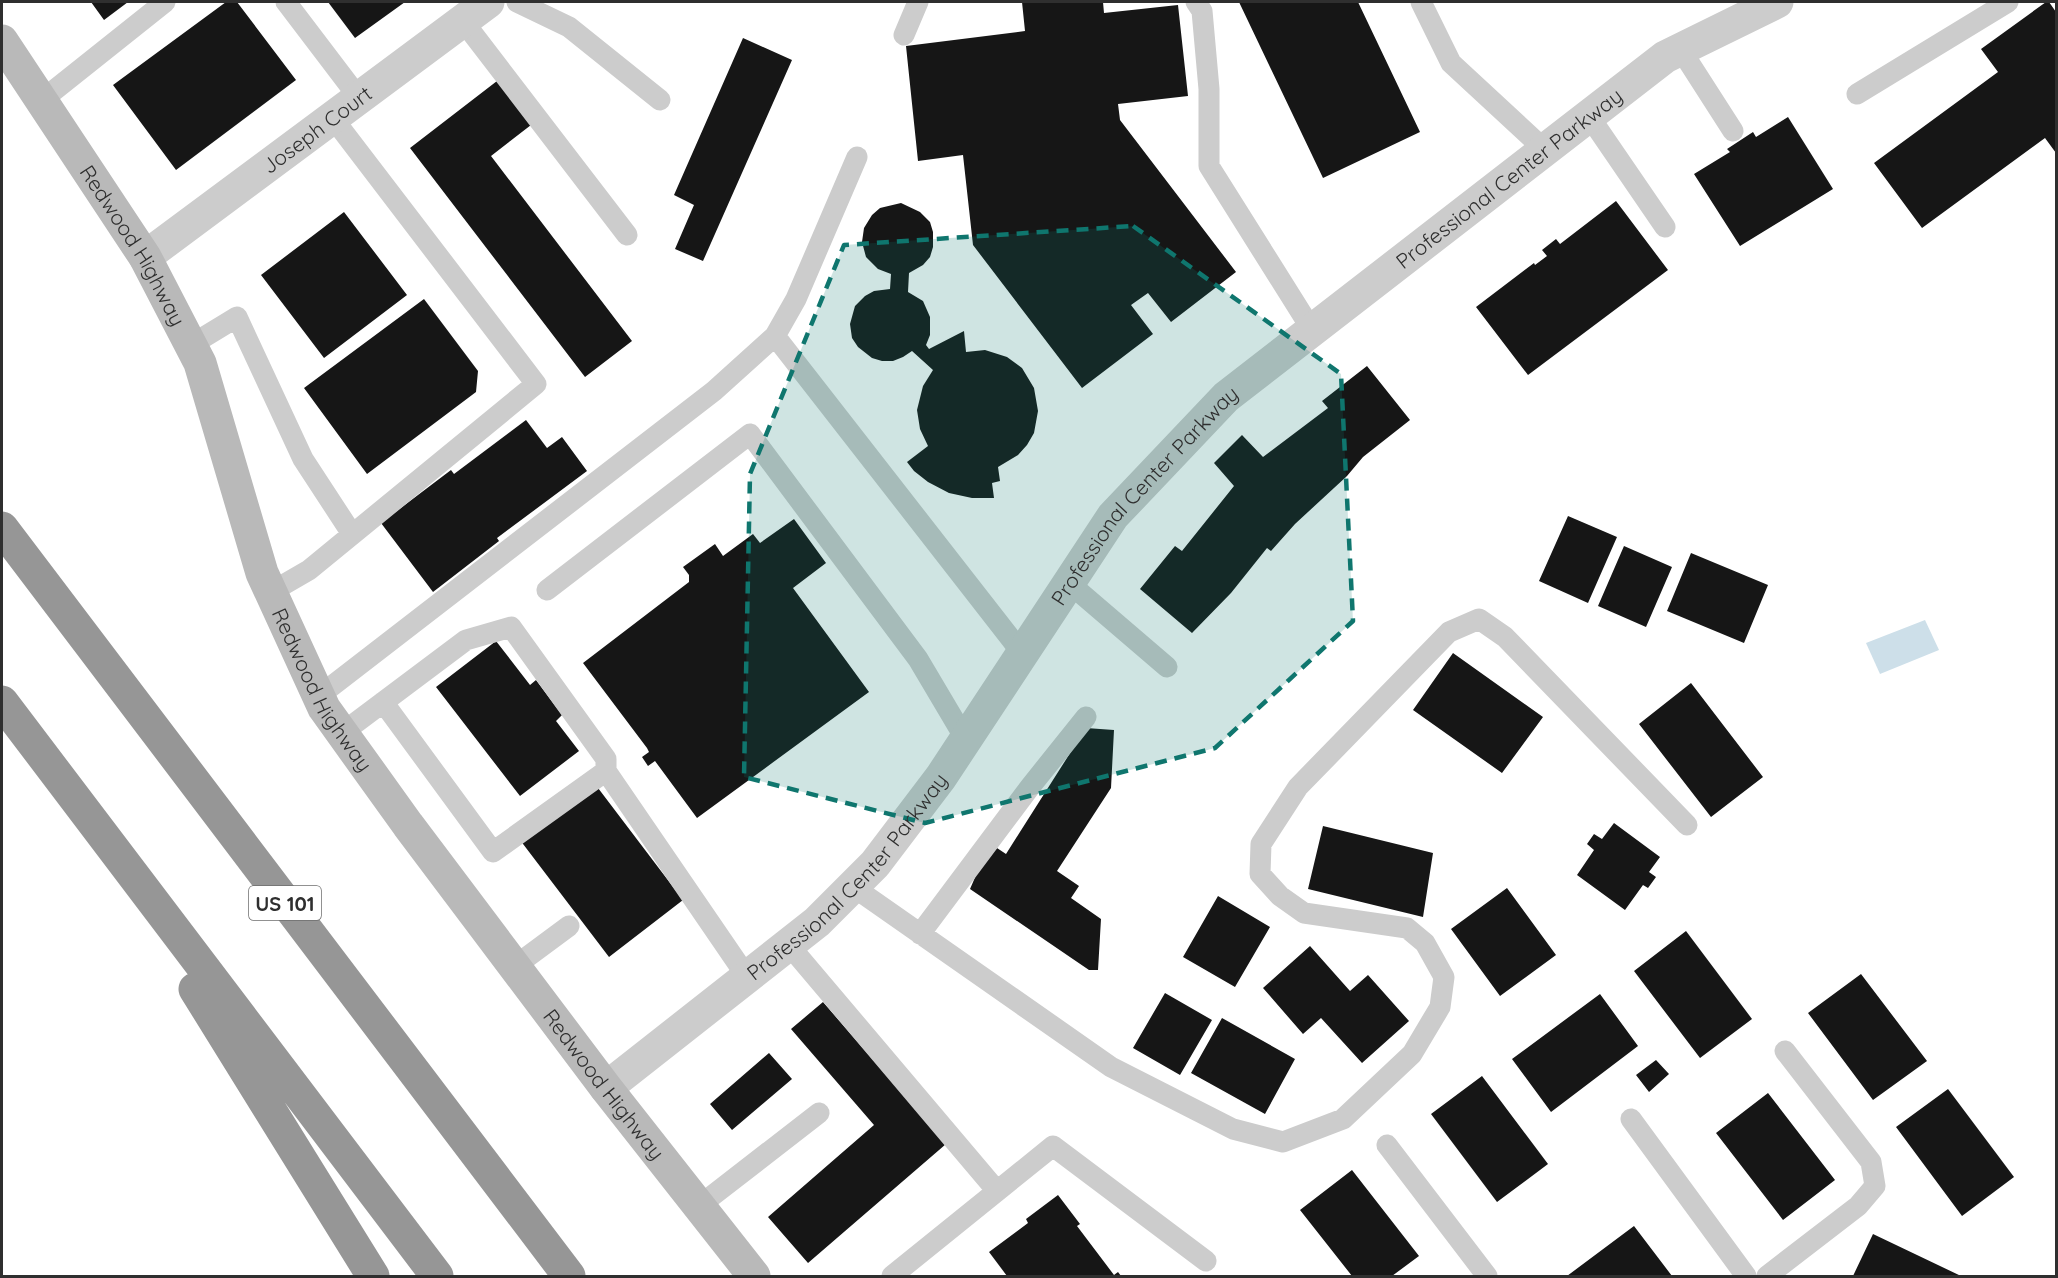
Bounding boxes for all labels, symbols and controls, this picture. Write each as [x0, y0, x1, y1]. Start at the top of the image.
street label: Joseph Court [257, 80, 377, 179]
street label: Professional Center Parkway [1390, 82, 1627, 274]
street label: Redwood Highway [75, 160, 191, 330]
street label: Professional Center Parkway [1045, 380, 1243, 610]
street label: Redwood Highway [267, 604, 378, 776]
street label: Professional Center Parkway [741, 768, 953, 985]
road number: US 101 [249, 886, 321, 920]
street label: Redwood Highway [538, 1004, 670, 1165]

